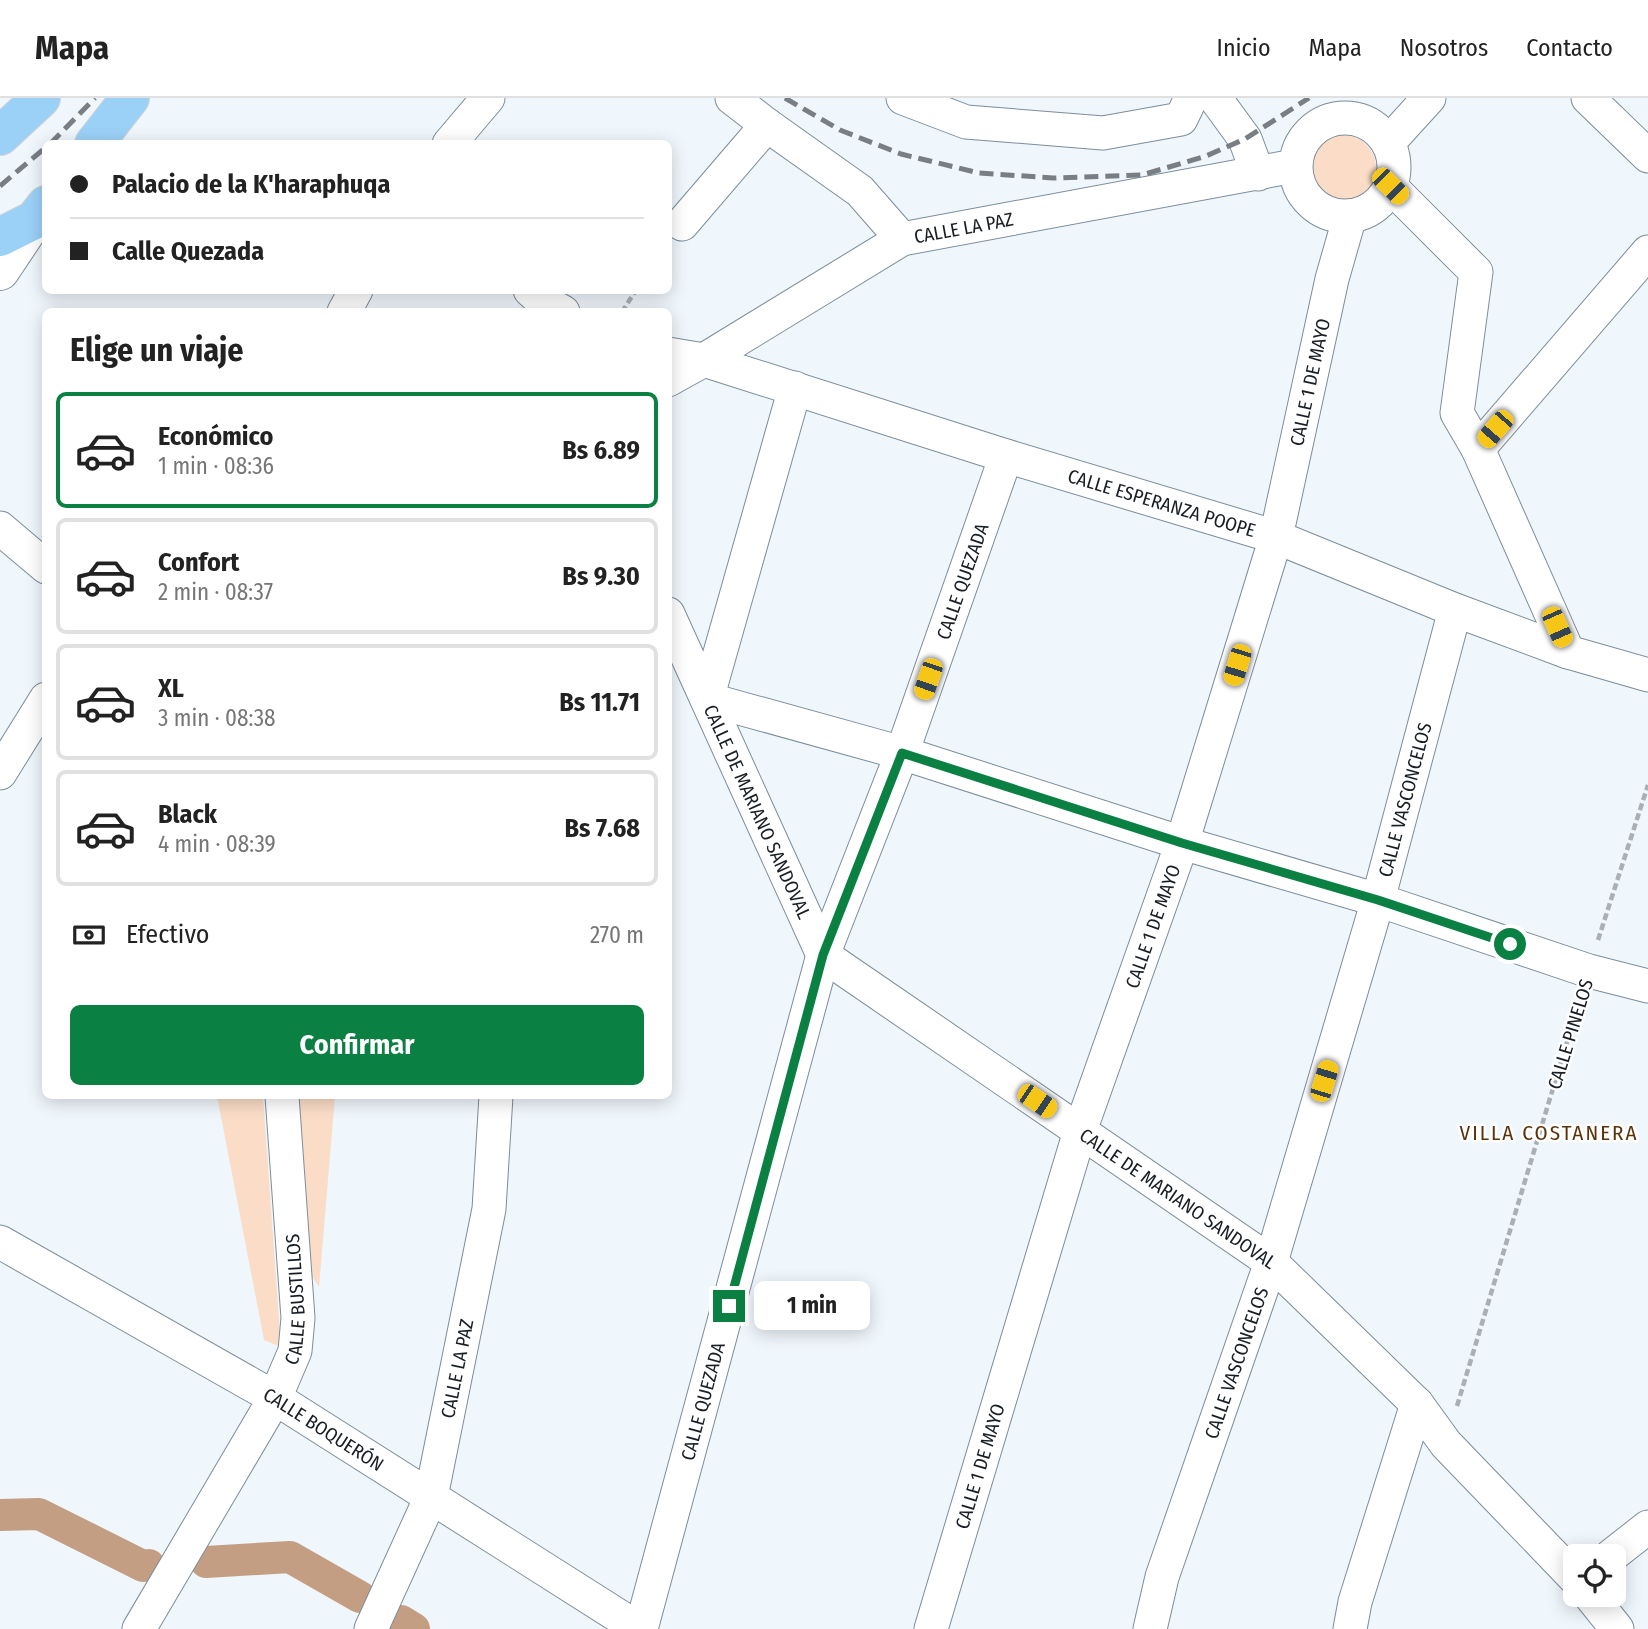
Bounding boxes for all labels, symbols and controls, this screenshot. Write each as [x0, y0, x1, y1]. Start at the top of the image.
text: Mapa [35, 28, 109, 68]
text: Inicio [1217, 34, 1271, 62]
text: Mapa [1309, 34, 1362, 62]
text: Nosotros [1400, 34, 1488, 62]
text: Contacto [1526, 34, 1613, 62]
car [1368, 164, 1413, 208]
text: Palacio de la K'haraphuqa [112, 169, 390, 200]
street label: CALLE LA PAZ [912, 207, 1015, 249]
text: Calle Quezada [112, 236, 264, 267]
street label: CALLE 1 DE MAYO [1285, 316, 1335, 448]
text: Elige un viaje [70, 331, 243, 369]
car [1474, 406, 1517, 452]
icon: car [74, 419, 137, 482]
text: Económico [158, 421, 273, 452]
text: Bs 6.89 [562, 435, 640, 466]
text: 1 min · 08:36 [158, 452, 274, 480]
street label: CALLE ESPERANZA POOPE [1065, 464, 1258, 542]
street label: CALLE QUEZADA [932, 520, 994, 643]
icon: car [74, 545, 137, 608]
text: Confort [158, 547, 239, 578]
text: Bs 9.30 [562, 561, 640, 592]
text: 2 min · 08:37 [158, 578, 273, 606]
car [1539, 604, 1576, 650]
car [1221, 642, 1254, 688]
car [912, 656, 945, 702]
icon: car [74, 671, 137, 734]
text: XL [158, 673, 184, 704]
text: Bs 11.71 [559, 687, 640, 718]
street label: CALLE DE MARIANO SANDOVAL [699, 701, 816, 923]
text: 3 min · 08:38 [158, 704, 276, 732]
street label: CALLE VASCONCELOS [1374, 720, 1437, 880]
icon: car [74, 797, 137, 860]
text: Black [158, 799, 217, 830]
text: Bs 7.68 [565, 813, 640, 844]
text: 4 min · 08:39 [158, 830, 276, 858]
street label: CALLE 1 DE MAYO [1121, 862, 1185, 991]
icon: cash [70, 916, 108, 954]
text: Efectivo [126, 919, 210, 950]
text: 270 m [590, 921, 644, 949]
route start [1494, 928, 1526, 960]
street label: CALLE PINELOS [1543, 976, 1598, 1092]
button: Confirmar [70, 1005, 644, 1085]
car [1308, 1058, 1341, 1104]
car [1014, 1081, 1061, 1121]
district label: VILLA COSTANERA [1460, 1120, 1638, 1146]
street label: CALLE DE MARIANO SANDOVAL [1075, 1123, 1281, 1274]
street label: CALLE BUSTILLOS [279, 1233, 310, 1368]
callout: 1 min [754, 1282, 869, 1330]
street label: CALLE VASCONCELOS [1200, 1284, 1273, 1442]
route end [713, 1290, 745, 1322]
text: 1 min [787, 1291, 837, 1319]
street label: CALLE LA PAZ [436, 1317, 479, 1420]
street label: CALLE QUEZADA [676, 1340, 730, 1463]
street label: CALLE BOQUERÓN [259, 1383, 388, 1476]
street label: CALLE 1 DE MAYO [951, 1401, 1010, 1532]
map controls [1563, 1544, 1626, 1607]
button: locate [1563, 1544, 1626, 1607]

